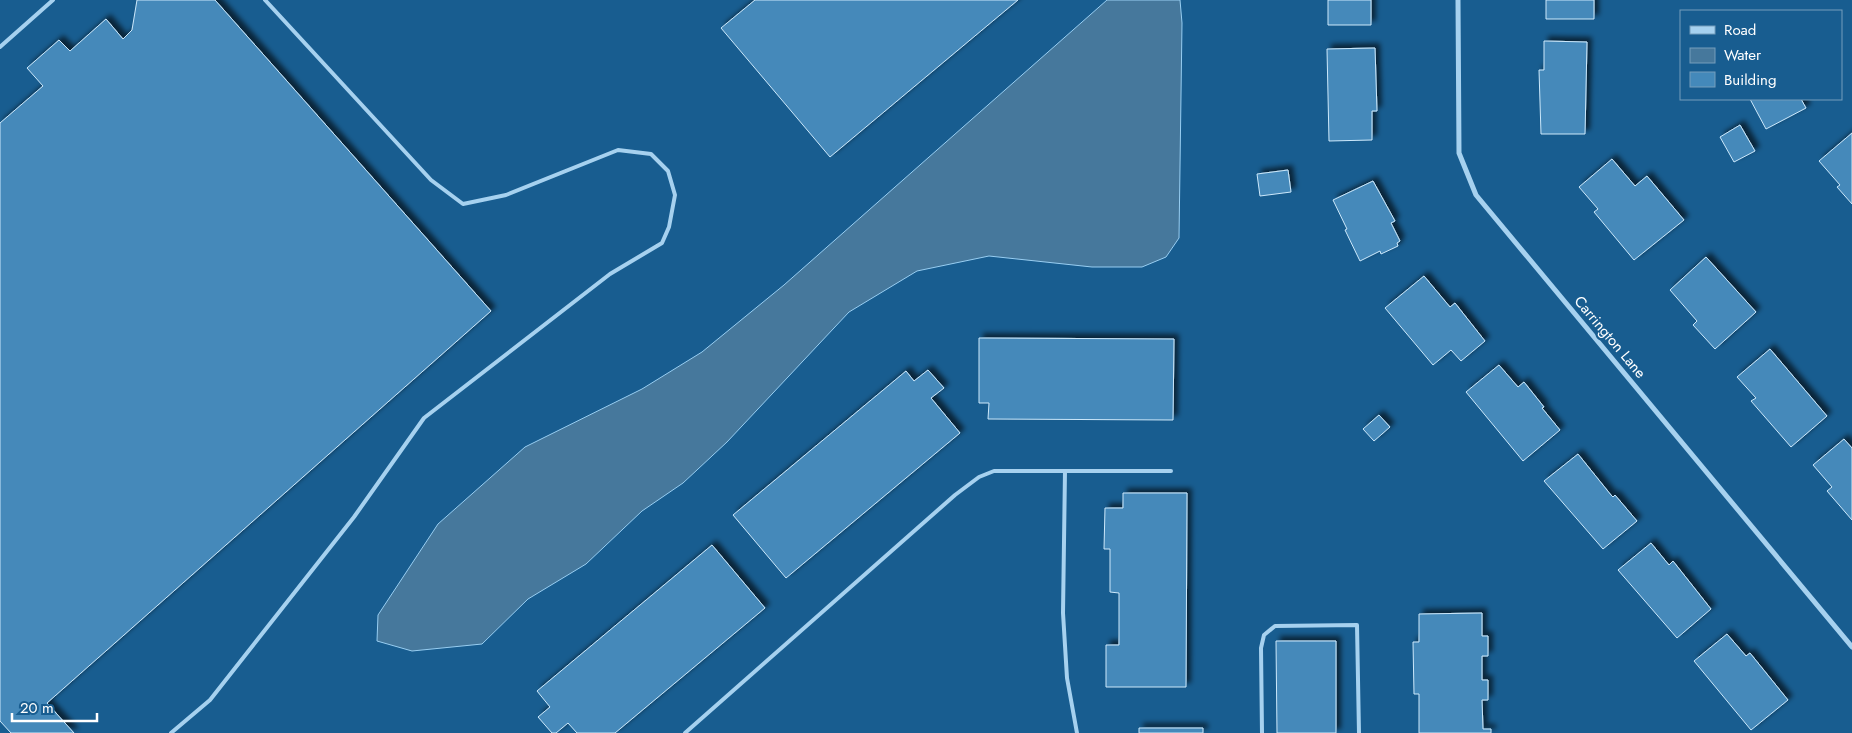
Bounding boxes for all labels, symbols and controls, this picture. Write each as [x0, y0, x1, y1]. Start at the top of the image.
legend [1680, 10, 1842, 100]
text: Road [1724, 19, 1756, 41]
text: Water [1724, 44, 1762, 66]
text: Building [1724, 69, 1776, 91]
street label: Carrington Lane [1569, 291, 1651, 383]
scale bar [12, 690, 98, 722]
text: 20 m [20, 697, 54, 719]

